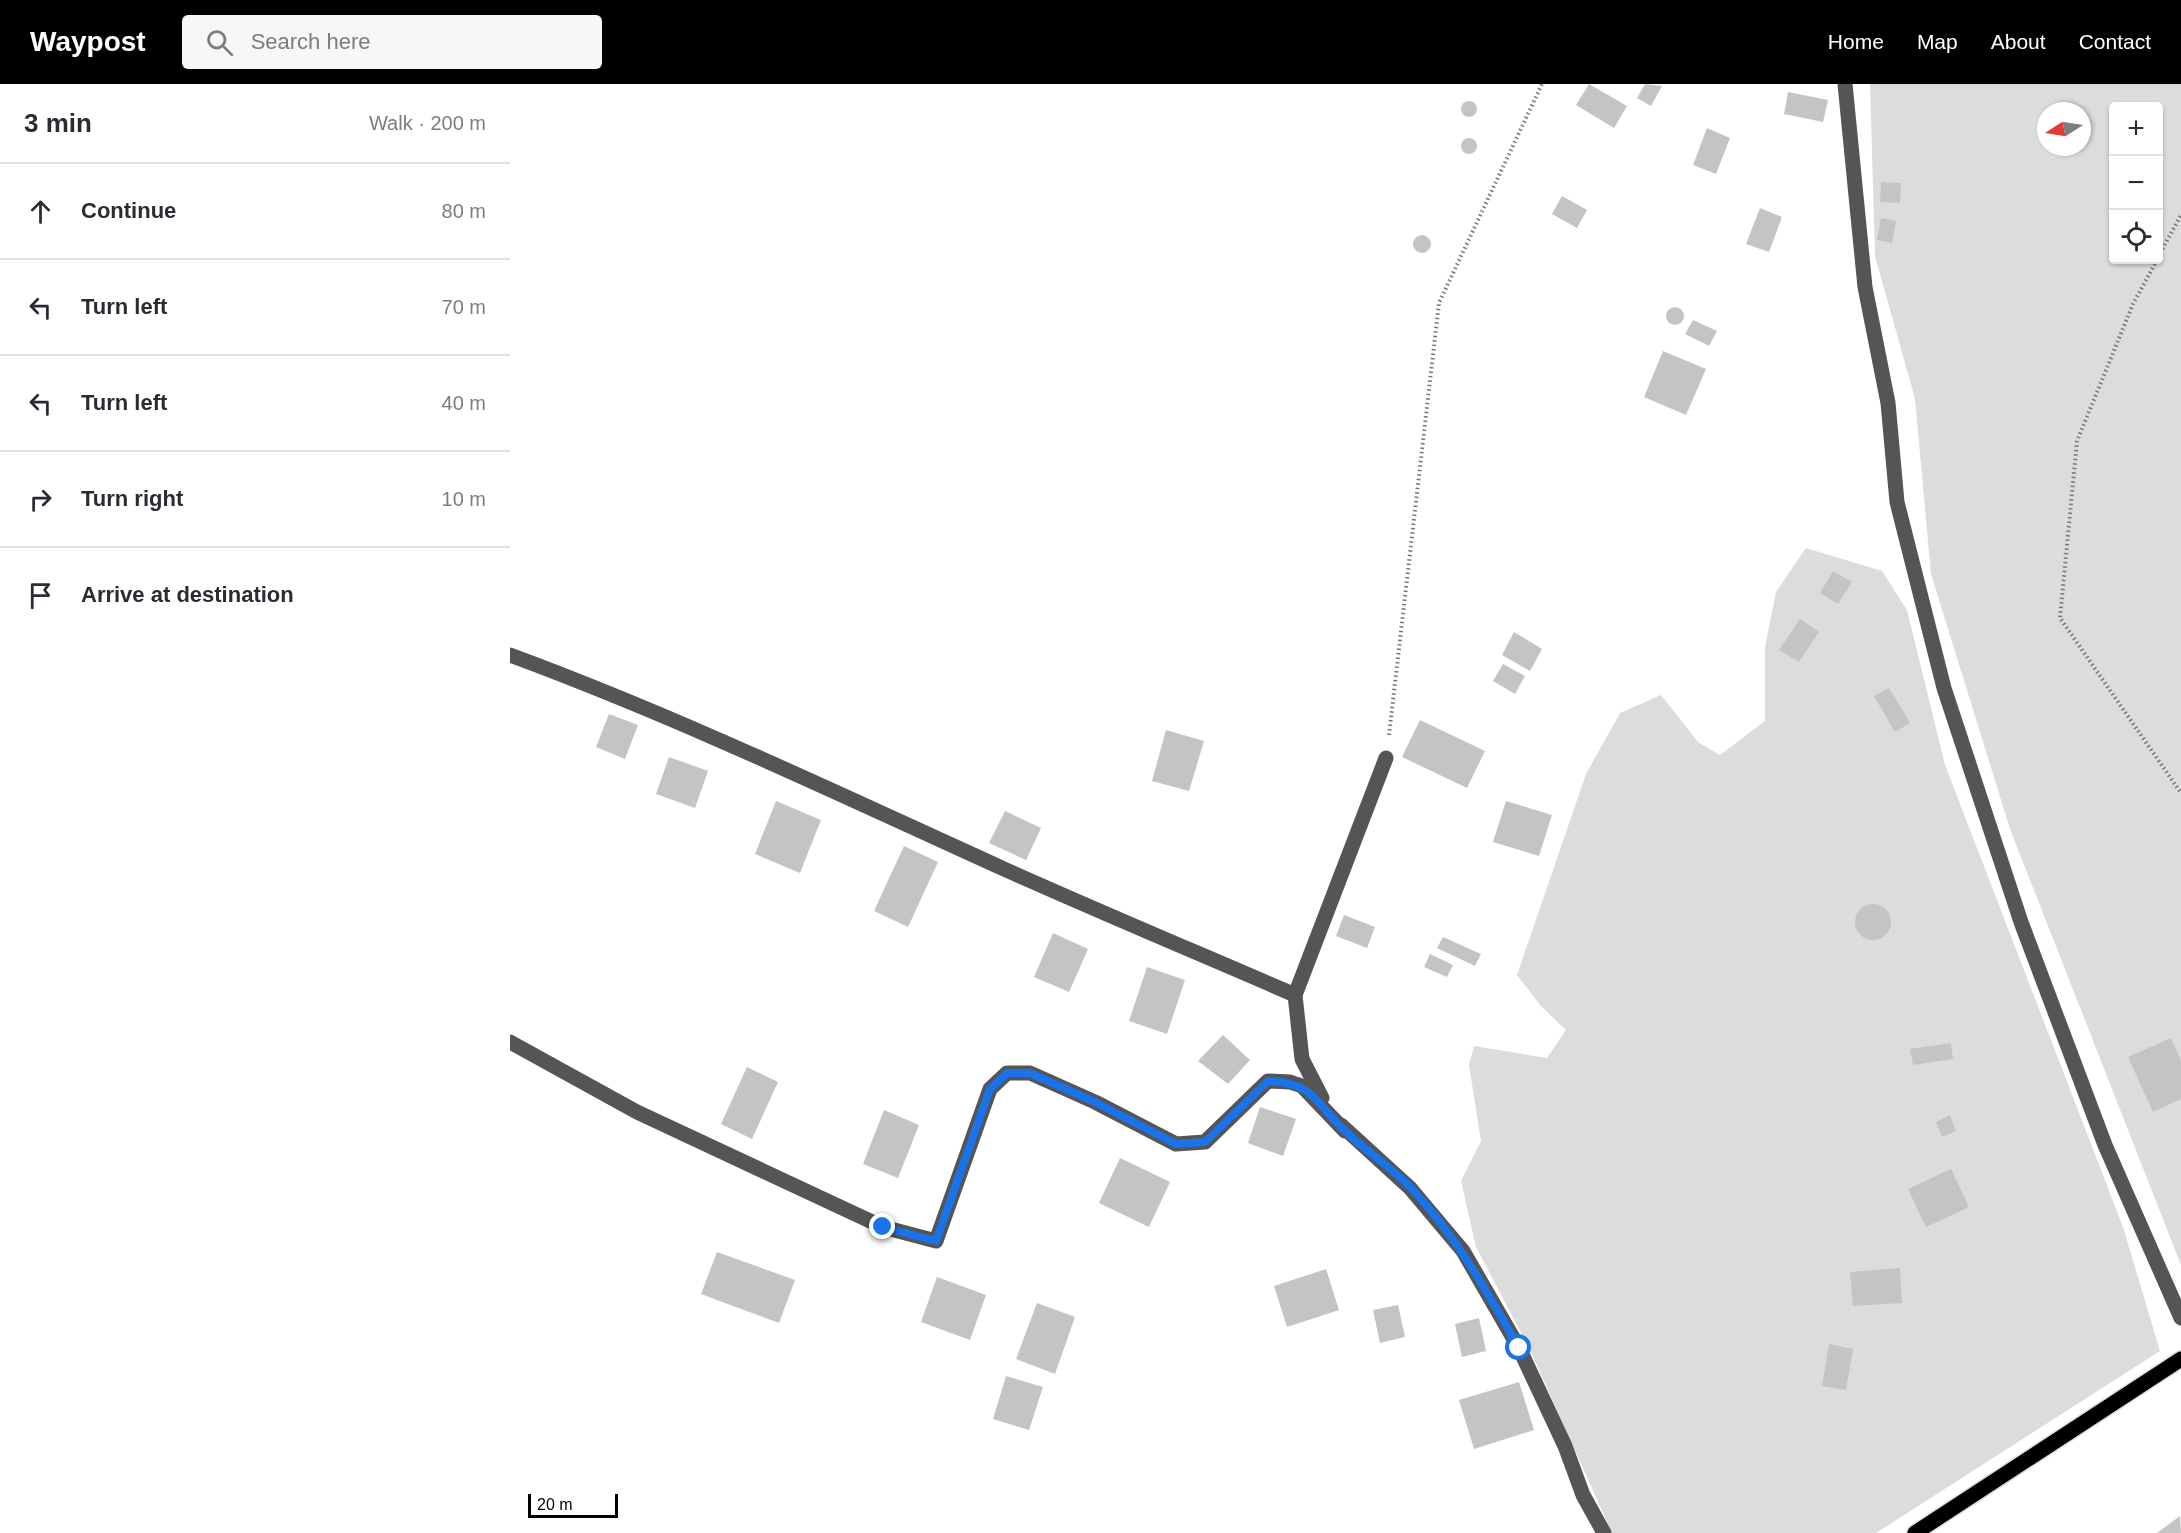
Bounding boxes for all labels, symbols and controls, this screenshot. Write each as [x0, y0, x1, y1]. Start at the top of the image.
search box [182, 15, 602, 69]
text: Waypost [30, 26, 146, 57]
icon: search [203, 26, 236, 59]
text: Search here [251, 29, 371, 54]
text: Home [1828, 30, 1884, 53]
text: Map [1917, 30, 1958, 53]
text: About [1991, 30, 2046, 53]
text: Contact [2079, 30, 2151, 53]
north arrow [2037, 102, 2091, 156]
map controls [2109, 102, 2163, 264]
button: + [2109, 102, 2163, 156]
text: 3 min [24, 108, 92, 138]
text: Walk · 200 m [369, 112, 486, 134]
button: − [2109, 156, 2163, 210]
icon: ahead [24, 195, 57, 228]
text: Continue [81, 198, 176, 223]
text: 80 m [442, 200, 486, 222]
button: locate [2109, 210, 2163, 264]
icon: left [24, 291, 57, 324]
text: Turn left [81, 294, 167, 319]
text: 70 m [442, 296, 486, 318]
icon: left [24, 387, 57, 420]
text: Turn left [81, 390, 167, 415]
text: 40 m [442, 392, 486, 414]
icon: right [24, 483, 57, 516]
text: Turn right [81, 486, 183, 511]
text: 10 m [442, 488, 486, 510]
icon: arrive [24, 579, 57, 612]
text: Arrive at destination [81, 582, 294, 607]
route end [869, 1213, 895, 1239]
route start [1505, 1334, 1531, 1360]
scale bar [528, 1491, 618, 1518]
text: 20 m [537, 1496, 573, 1513]

